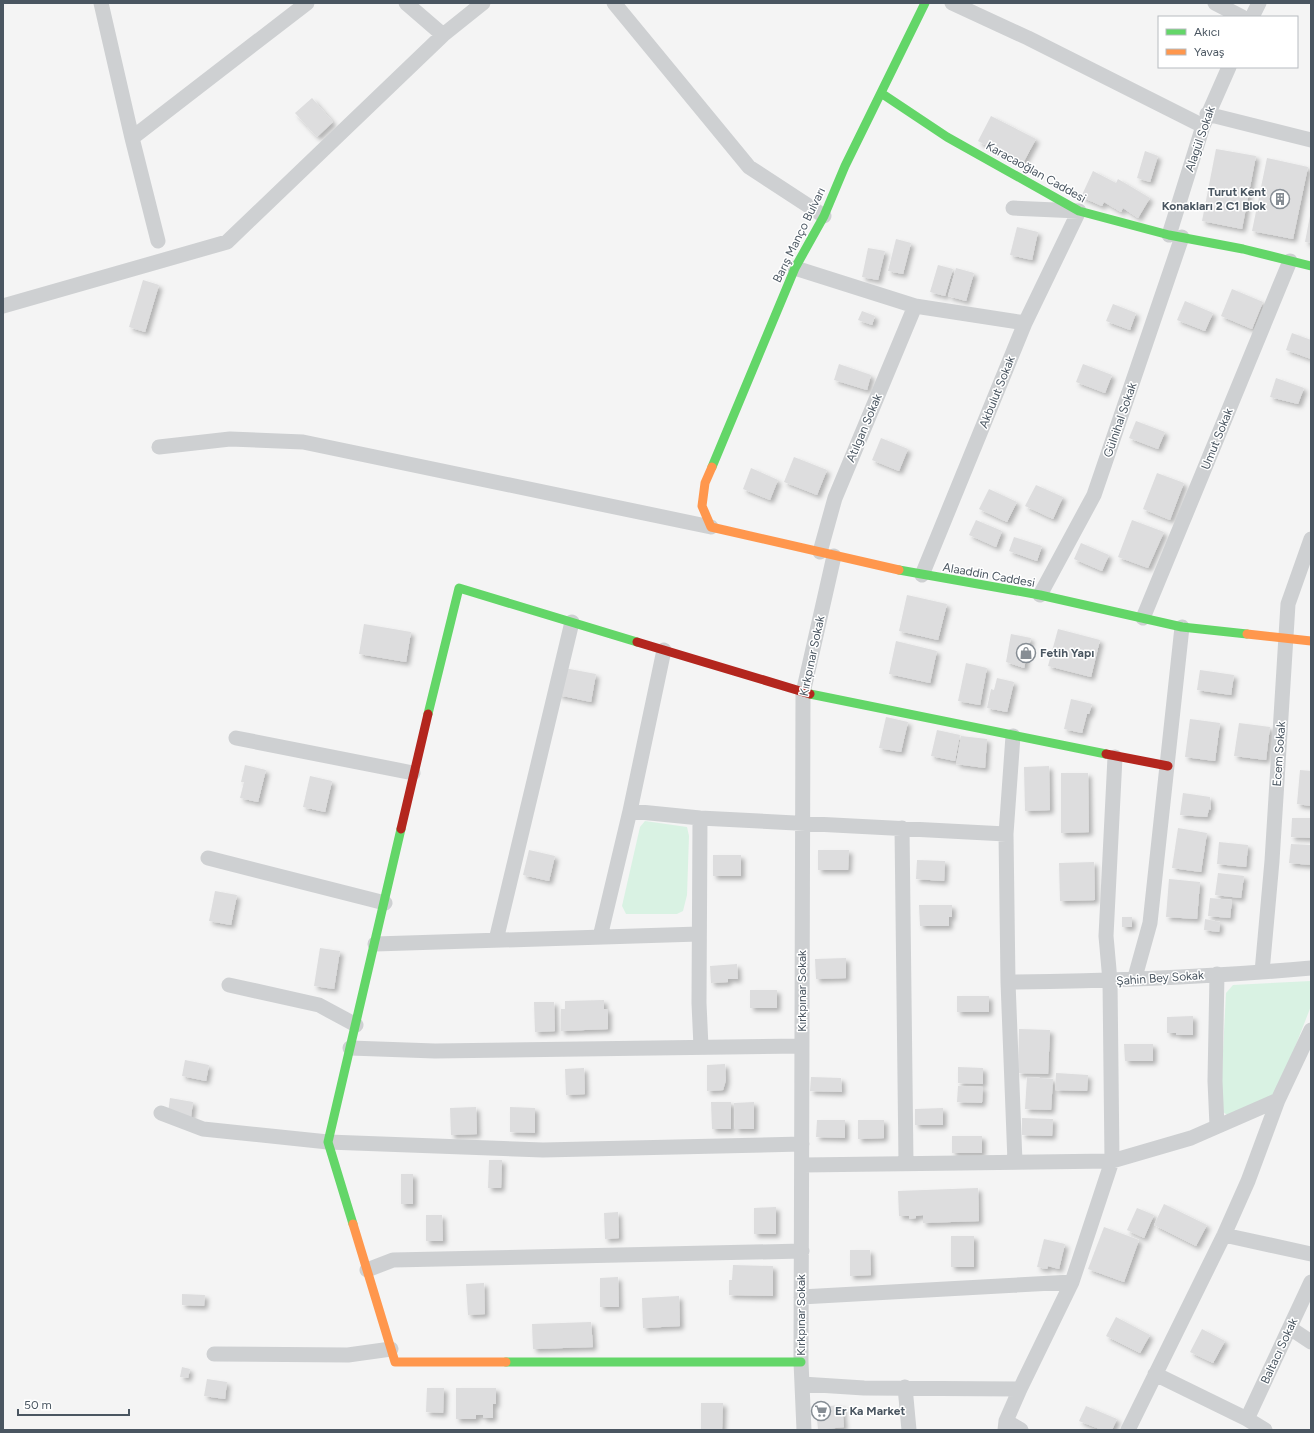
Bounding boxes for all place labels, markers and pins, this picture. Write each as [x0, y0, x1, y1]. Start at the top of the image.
place label: Turut Kent Konakları 2 C1 Blok [1162, 185, 1267, 213]
building icon: Turut Kent Konakları 2 C1 Blok [1269, 188, 1291, 210]
shop icon: Fetih Yapı [1015, 642, 1037, 664]
place label: Fetih Yapı [1040, 646, 1094, 660]
supermarket icon: Er Ka Market [810, 1400, 832, 1422]
place label: Er Ka Market [835, 1404, 905, 1418]

